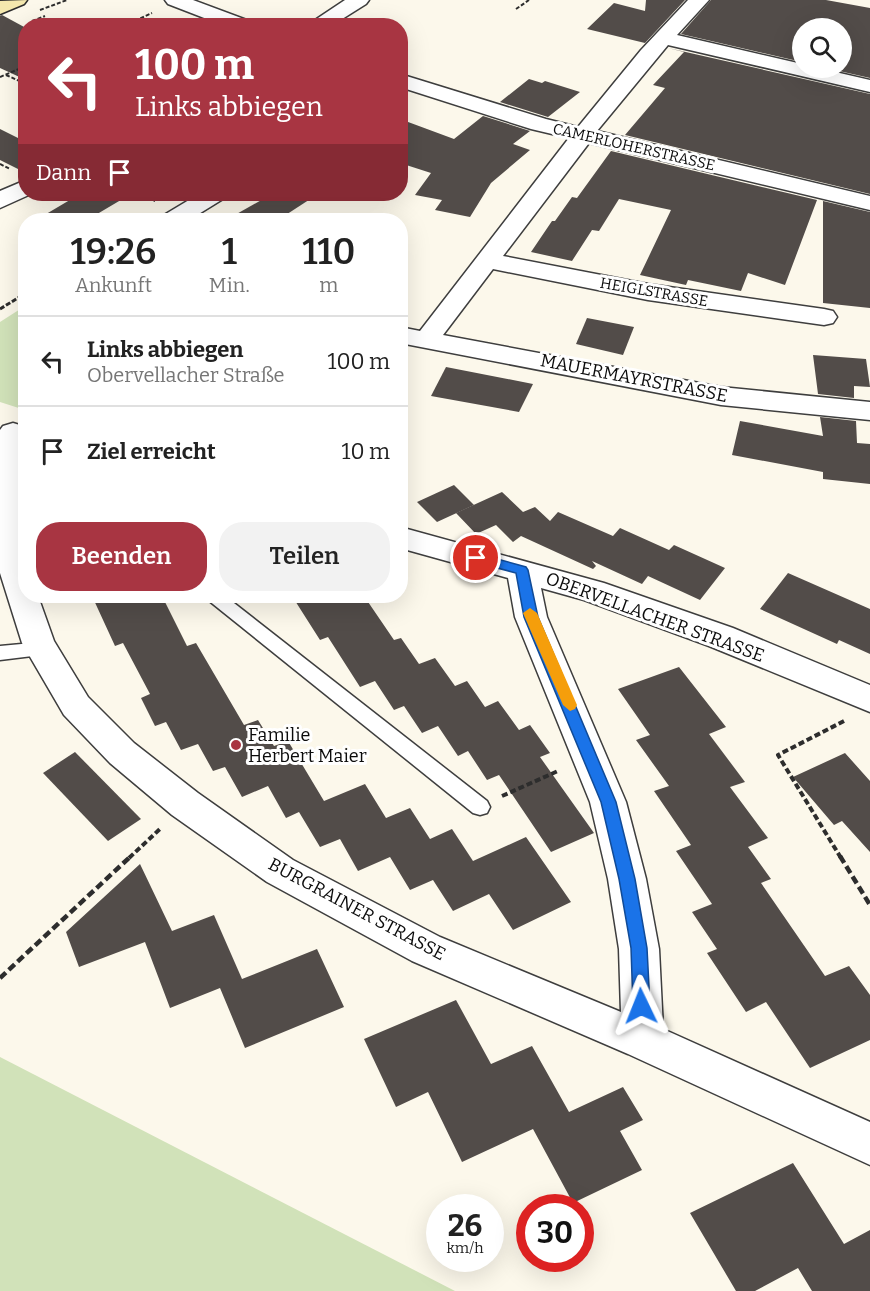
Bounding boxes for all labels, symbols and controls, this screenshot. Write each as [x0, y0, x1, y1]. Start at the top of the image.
map controls [792, 18, 852, 78]
button: search [792, 18, 852, 78]
text: 100 m [135, 40, 254, 90]
icon: left [36, 42, 114, 120]
text: Links abbiegen [135, 91, 323, 123]
street label: CAMERLOHERSTRASSE [551, 120, 717, 174]
icon: arrive [103, 156, 136, 189]
text: Dann [36, 159, 91, 186]
text: 19:26 [70, 230, 156, 274]
text: 1 [222, 230, 237, 274]
text: 110 [302, 230, 356, 274]
text: Ankunft [75, 273, 152, 297]
text: Min. [209, 273, 250, 297]
text: m [319, 273, 338, 297]
street label: HEIGLSTRASSE [599, 274, 709, 310]
text: Links abbiegen [87, 336, 244, 363]
icon: left [36, 345, 69, 378]
text: 100 m [327, 348, 390, 375]
street label: MAUERMAYRSTRASSE [539, 349, 729, 407]
text: Obervellacher Straße [87, 363, 285, 387]
icon: arrive [36, 435, 69, 468]
text: Ziel erreicht [87, 438, 216, 465]
text: 10 m [342, 438, 390, 465]
button: Beenden [36, 522, 207, 591]
button: Teilen [219, 522, 390, 591]
pin [450, 532, 501, 583]
icon: arrive [459, 541, 492, 574]
street label: OBERVELLACHER STRASSE [543, 567, 767, 667]
place label: Familie Herbert Maier [248, 724, 367, 767]
marker: Familie Herbert Maier [229, 738, 243, 752]
street label: BURGRAINER STRASSE [265, 853, 449, 965]
position arrow [609, 974, 673, 1038]
speed limit sign: 30 [516, 1194, 594, 1272]
text: 26 [448, 1208, 482, 1244]
text: km/h [446, 1239, 484, 1257]

